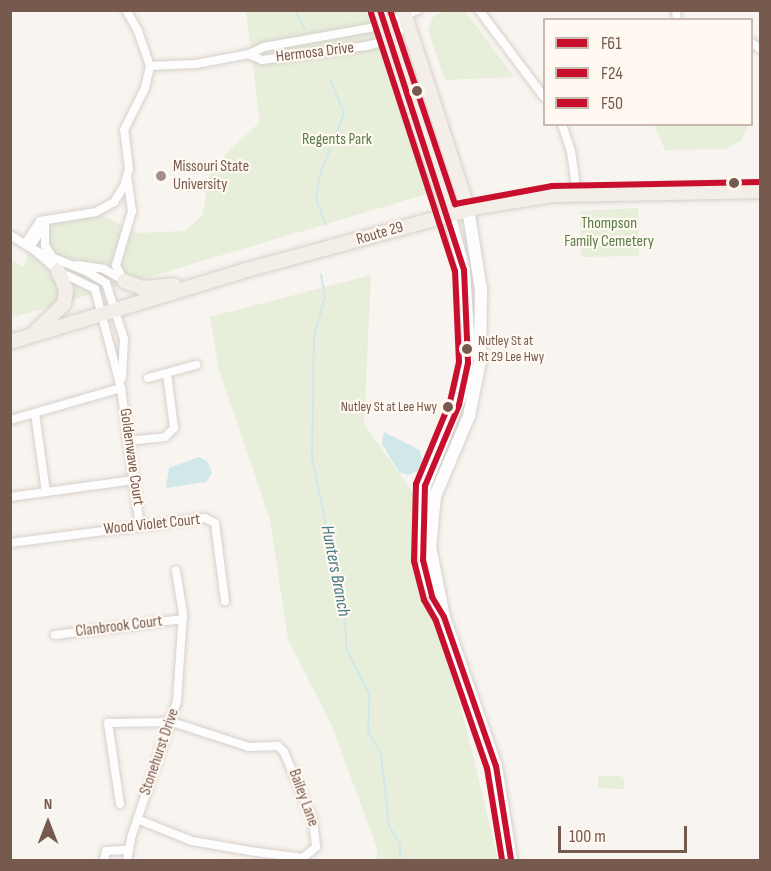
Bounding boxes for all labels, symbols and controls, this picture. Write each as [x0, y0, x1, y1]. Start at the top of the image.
legend [543, 18, 753, 126]
text: F61 [601, 33, 622, 54]
street label: Hermosa Drive [275, 39, 355, 67]
text: F24 [601, 63, 623, 84]
unlabelled marker [411, 85, 423, 97]
text: F50 [601, 93, 623, 114]
park label: Regents Park [302, 130, 372, 150]
place label: Missouri State University [173, 157, 249, 195]
marker: Missouri State University [154, 169, 168, 183]
unlabelled marker [728, 177, 740, 189]
park label: Thompson Family Cemetery [564, 214, 654, 252]
street label: Route 29 [354, 218, 406, 250]
place label: Nutley St at Rt 29 Lee Hwy [478, 333, 544, 366]
marker: Nutley St at Rt 29 Lee Hwy [461, 343, 473, 355]
place label: Nutley St at Lee Hwy [341, 399, 437, 415]
marker: Nutley St at Lee Hwy [442, 401, 454, 413]
street label: Goldenwave Court [115, 407, 147, 507]
street label: Wood Violet Court [103, 510, 201, 540]
water label: Hunters Branch [316, 524, 354, 618]
street label: Clanbrook Court [75, 612, 163, 642]
street label: Stonehurst Drive [136, 706, 184, 798]
street label: Bailey Lane [284, 767, 322, 829]
north arrow [18, 793, 78, 853]
text: N [44, 795, 52, 814]
scale bar [561, 814, 690, 852]
text: 100 m [569, 826, 606, 847]

